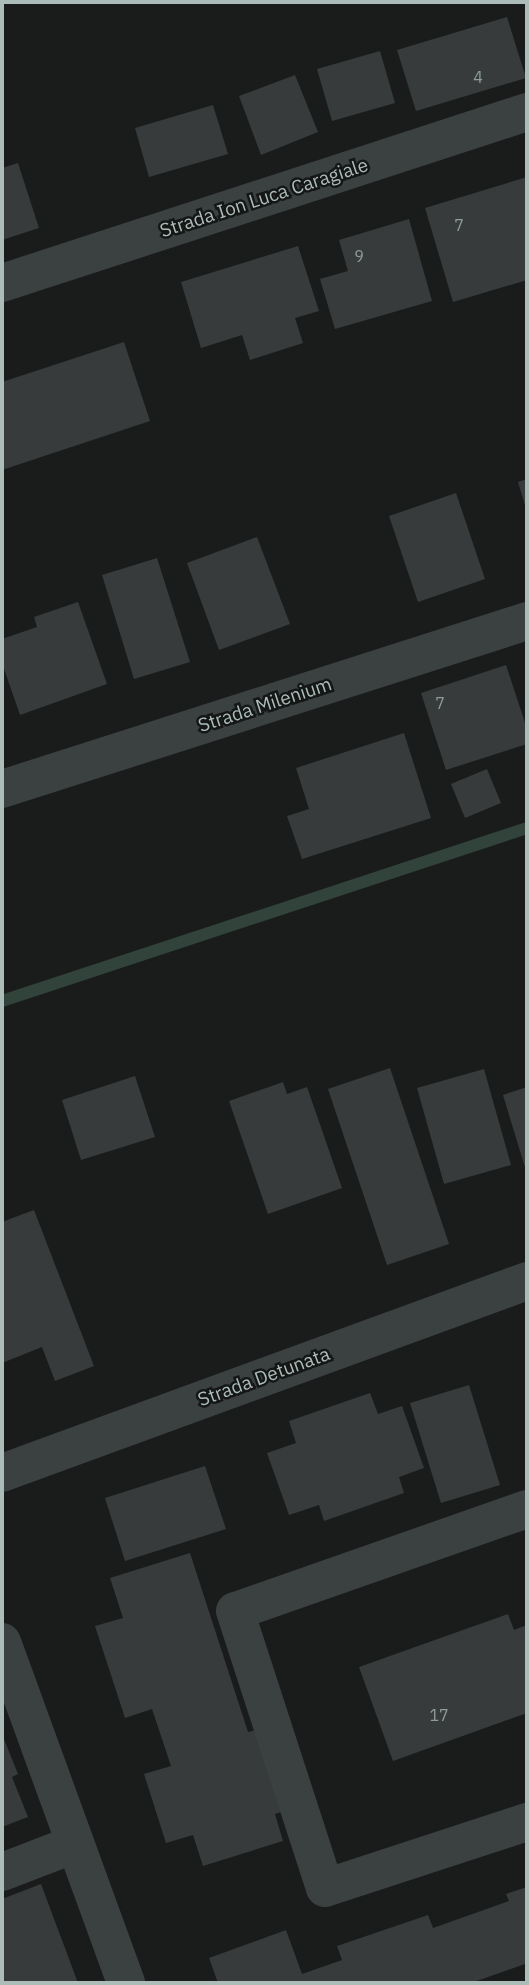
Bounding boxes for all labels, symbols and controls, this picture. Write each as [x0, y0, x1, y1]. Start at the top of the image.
house number: 4 [473, 67, 483, 87]
street label: Strada Ion Luca Caragiale [157, 154, 371, 242]
house number: 7 [454, 215, 464, 235]
house number: 9 [354, 246, 364, 266]
street label: Strada Milenium [195, 673, 335, 737]
house number: 7 [435, 693, 445, 713]
street label: Strada Detunata [195, 1343, 333, 1411]
house number: 17 [429, 1705, 449, 1725]

